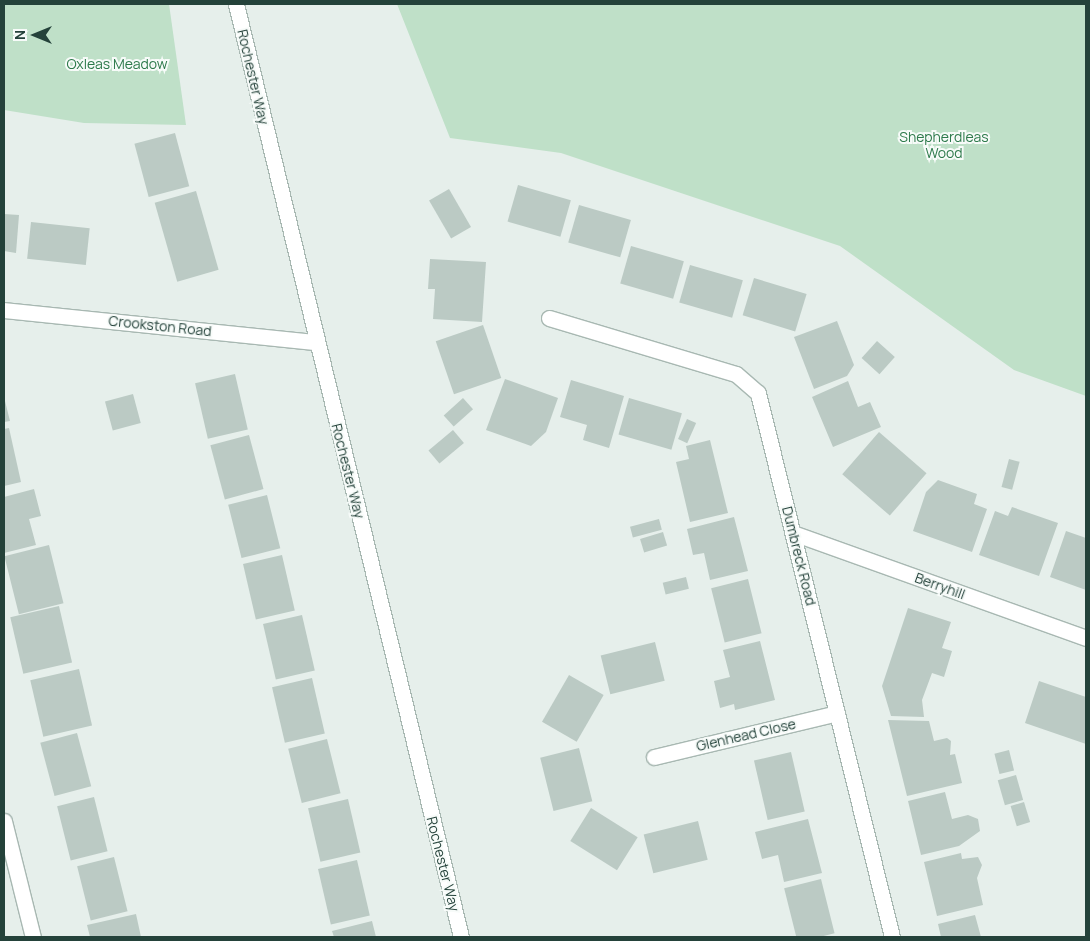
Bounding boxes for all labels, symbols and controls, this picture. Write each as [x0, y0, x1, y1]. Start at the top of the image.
north arrow [10, 10, 60, 60]
street label: Rochester Way [234, 28, 272, 126]
text: N [10, 30, 29, 40]
park label: Oxleas Meadow [66, 56, 168, 72]
park label: Shepherdleas Wood [899, 129, 989, 162]
street label: Crookston Road [108, 312, 212, 340]
street label: Rochester Way [328, 422, 368, 520]
street label: Dumbreck Road [779, 505, 819, 607]
street label: Berryhill [913, 569, 967, 603]
street label: Glenhead Close [695, 715, 797, 755]
street label: Rochester Way [423, 815, 463, 913]

